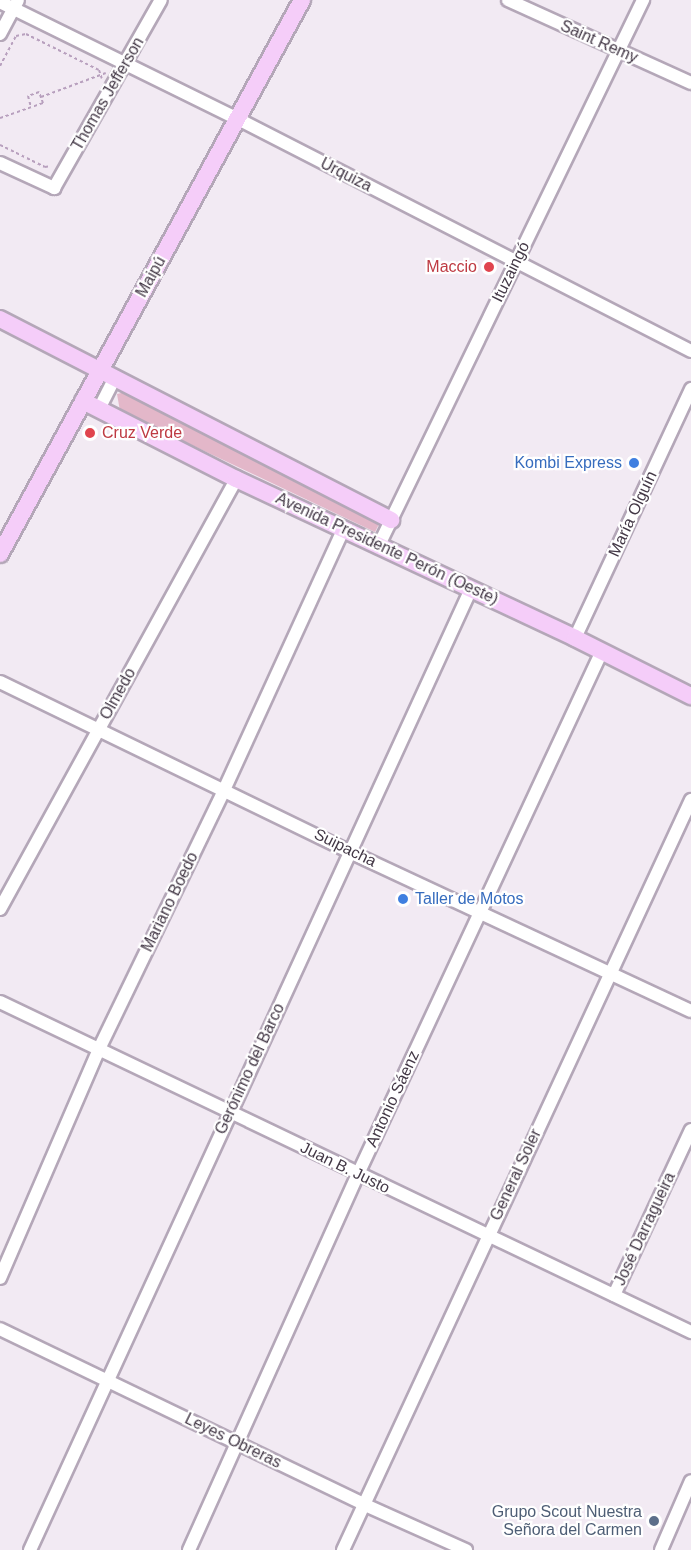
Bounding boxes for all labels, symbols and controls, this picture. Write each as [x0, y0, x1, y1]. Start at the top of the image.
street label: Saint Remy [557, 16, 641, 68]
street label: Thomas Jefferson [68, 34, 148, 154]
street label: Urquiza [317, 154, 375, 196]
street label: Ituzaingó [488, 239, 534, 305]
street label: Maipú [132, 253, 170, 301]
place label: Maccio [426, 257, 477, 277]
marker: Maccio [482, 260, 496, 274]
place label: Cruz Verde [102, 423, 182, 443]
marker: Cruz Verde [83, 426, 97, 440]
place label: Kombi Express [514, 453, 622, 473]
marker: Kombi Express [627, 456, 641, 470]
street label: María Olguín [605, 468, 661, 560]
street label: Avenida Presidente Perón (Oeste) [273, 489, 501, 609]
street label: Olmedo [96, 665, 140, 723]
street label: Suipacha [311, 825, 379, 871]
street label: Mariano Boedo [138, 849, 202, 955]
place label: Taller de Motos [415, 889, 523, 909]
marker: Taller de Motos [396, 892, 410, 906]
street label: Gerónimo del Barco [211, 1000, 289, 1138]
street label: Antonio Sáenz [362, 1048, 424, 1150]
street label: General Soler [486, 1126, 546, 1224]
street label: Juan B. Justo [297, 1138, 393, 1198]
street label: José Darragueira [610, 1169, 680, 1289]
street label: Leyes Obreras [182, 1409, 284, 1473]
place label: Grupo Scout Nuestra Señora del Carmen [492, 1502, 642, 1540]
marker: Grupo Scout Nuestra Señora del Carmen [647, 1514, 661, 1528]

